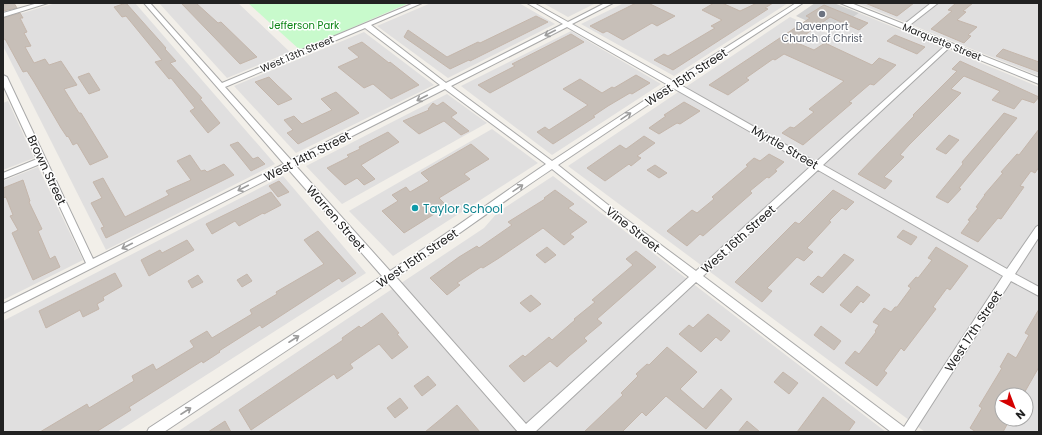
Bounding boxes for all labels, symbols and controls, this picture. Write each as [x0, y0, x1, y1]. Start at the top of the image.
marker: Davenport Church of Christ [817, 9, 827, 19]
park label: Jefferson Park [269, 18, 340, 33]
place label: Davenport Church of Christ [782, 19, 863, 46]
street label: Marquette Street [900, 19, 984, 65]
one-way arrow [545, 30, 557, 37]
street label: West 13th Street [258, 32, 336, 76]
street label: West 15th Street [642, 44, 730, 110]
one-way arrow [416, 95, 428, 102]
one-way arrow [620, 112, 631, 120]
street label: Myrtle Street [748, 121, 822, 173]
street label: West 14th Street [261, 127, 353, 185]
street label: Brown Street [23, 132, 71, 208]
street label: Warren Street [303, 181, 369, 255]
one-way arrow [512, 184, 523, 192]
one-way arrow [237, 185, 249, 192]
place label: Taylor School [423, 200, 503, 217]
street label: West 16th Street [697, 201, 779, 277]
street label: Vine Street [602, 202, 664, 256]
marker: Taylor School [410, 203, 420, 213]
street label: West 15th Street [373, 224, 461, 292]
one-way arrow [121, 243, 133, 250]
street label: West 17th Street [940, 287, 1006, 375]
one-way arrow [289, 335, 300, 344]
north arrow [994, 387, 1034, 427]
one-way arrow [180, 406, 191, 415]
text: N [1012, 406, 1029, 423]

